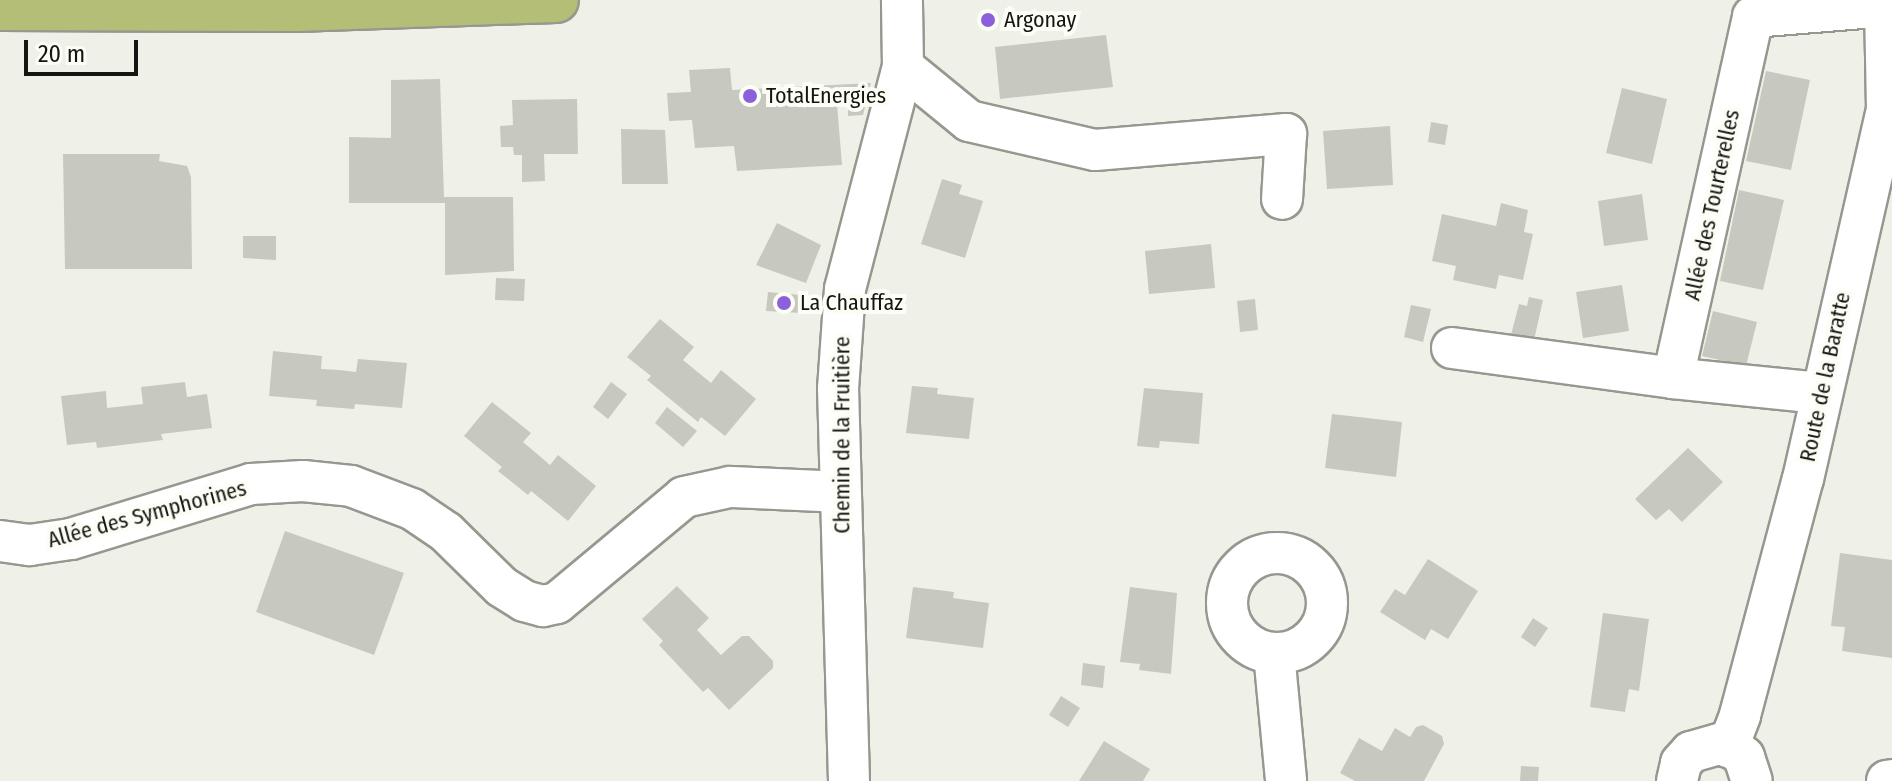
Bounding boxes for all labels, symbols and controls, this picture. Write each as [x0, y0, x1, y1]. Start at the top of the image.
place label: Argonay [1004, 7, 1076, 33]
marker: Argonay [979, 11, 997, 29]
scale bar [28, 24, 142, 74]
text: 20 m [38, 40, 85, 68]
place label: TotalEnergies [766, 83, 886, 109]
marker: TotalEnergies [741, 87, 759, 105]
street label: Allée des Tourterelles [1679, 107, 1745, 303]
place label: La Chauffaz [800, 290, 903, 316]
street label: Route de la Baratte [1794, 290, 1856, 464]
marker: La Chauffaz [775, 294, 793, 312]
street label: Chemin de la Fruitière [829, 336, 855, 534]
street label: Allée des Symphorines [45, 475, 249, 553]

